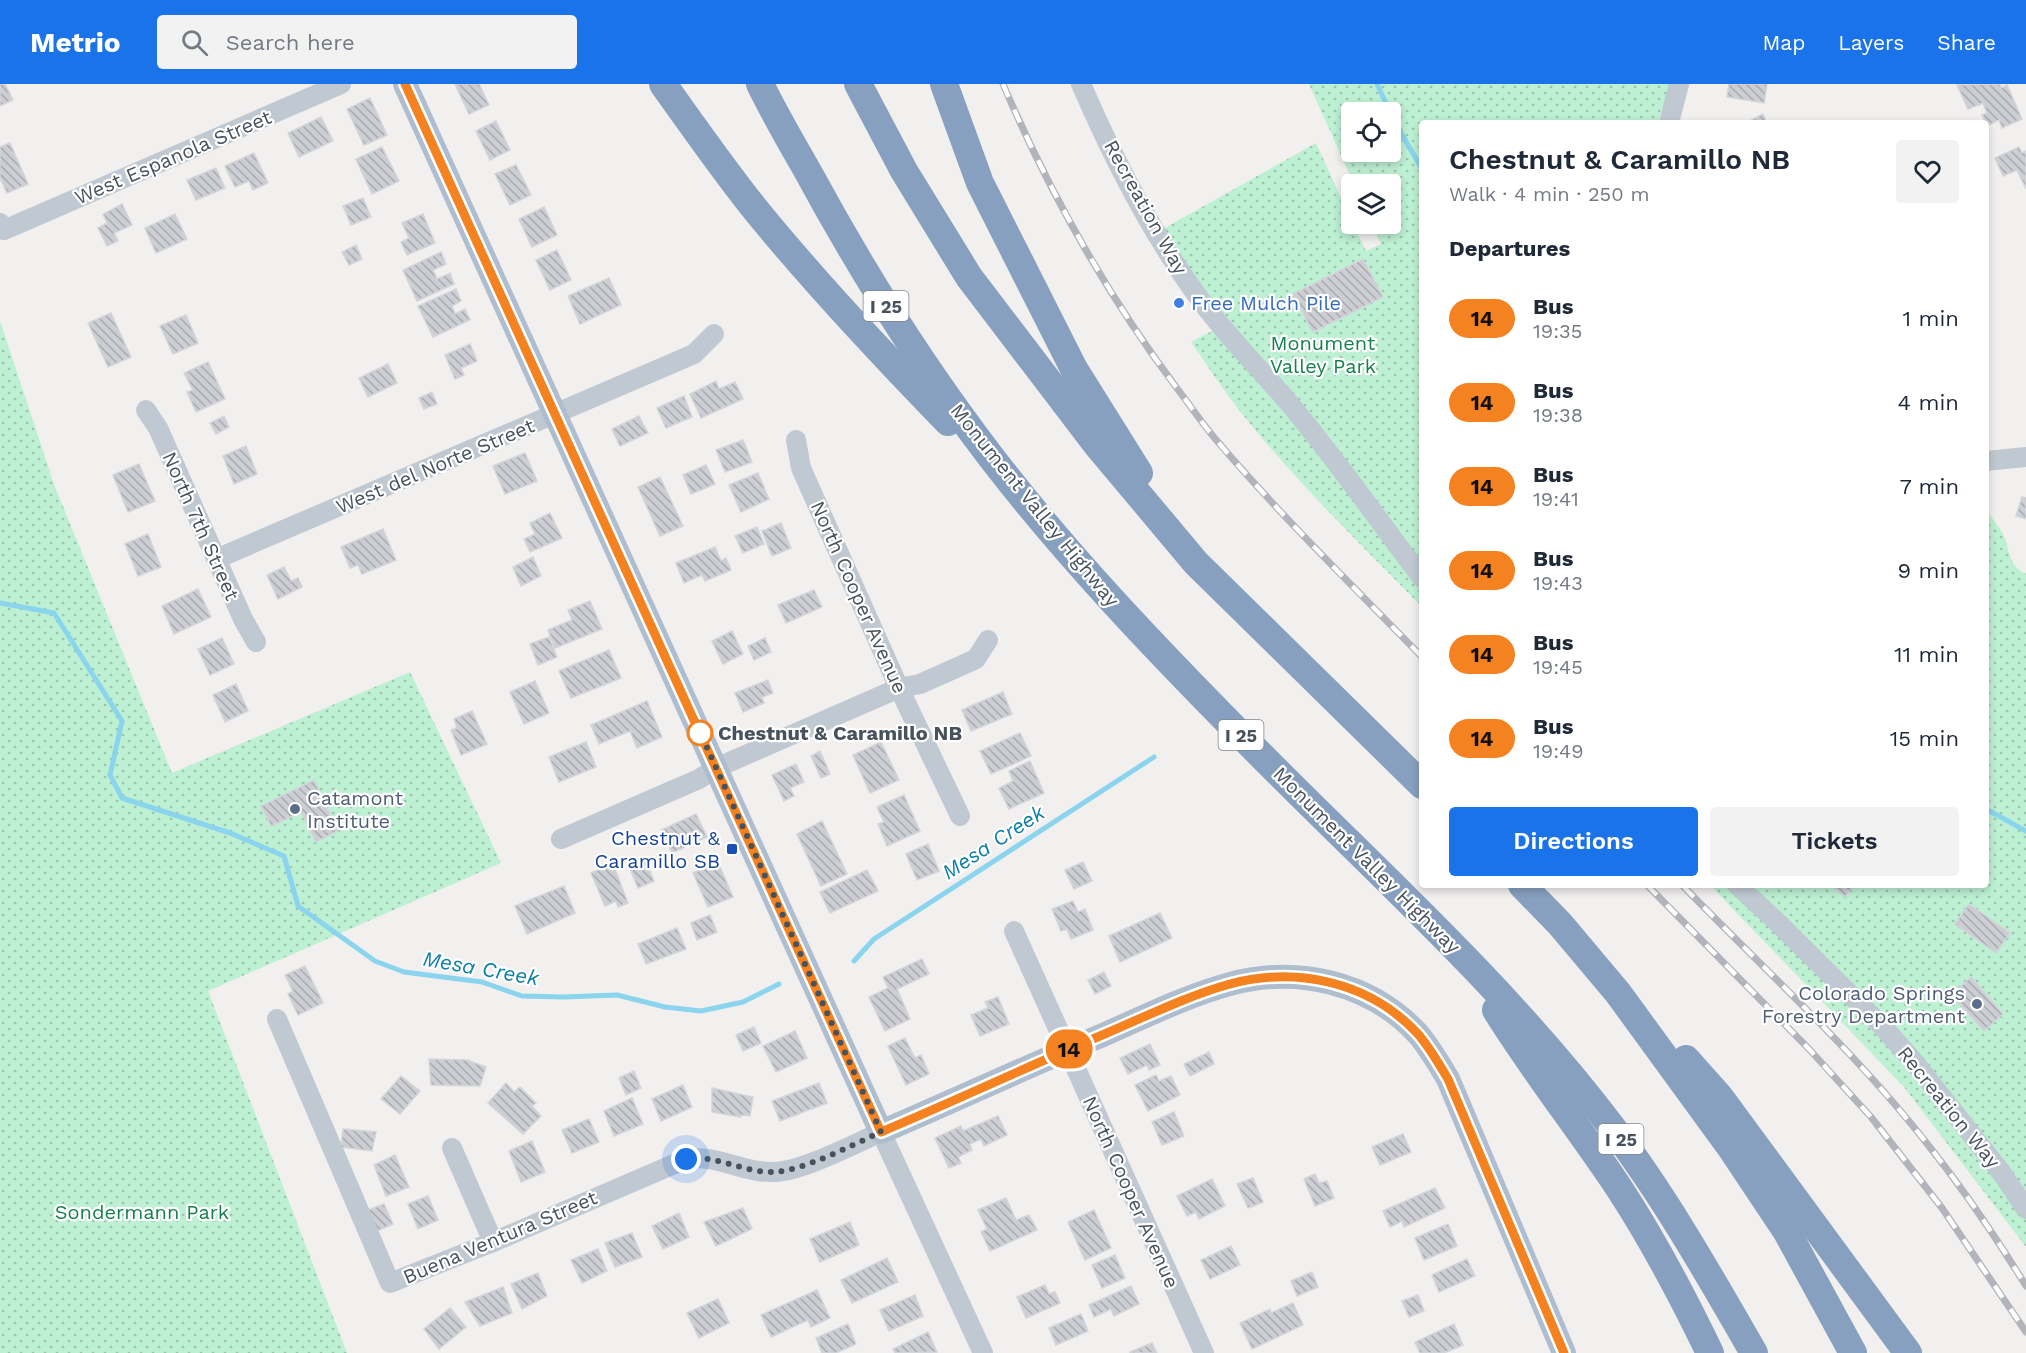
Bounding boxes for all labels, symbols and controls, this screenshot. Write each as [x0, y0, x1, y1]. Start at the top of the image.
search box [157, 15, 577, 69]
text: Metrio [30, 26, 121, 59]
icon: search [178, 26, 211, 59]
text: Search here [226, 30, 355, 55]
text: Map [1762, 30, 1805, 55]
text: Layers [1838, 30, 1904, 55]
text: Share [1937, 30, 1996, 55]
map controls [1341, 102, 1401, 234]
button: locate [1341, 102, 1401, 162]
street label: West Espanola Street [71, 104, 276, 209]
street label: Recreation Way [1099, 136, 1193, 279]
button: heart [1896, 140, 1959, 203]
text: Chestnut & Caramillo NB [1449, 143, 1790, 176]
button: layers [1341, 174, 1401, 234]
text: Walk · 4 min · 250 m [1449, 182, 1650, 206]
text: Departures [1449, 236, 1570, 261]
road number: I 25 [864, 291, 908, 321]
place label: Free Mulch Pile [1191, 291, 1341, 315]
text: Bus [1533, 294, 1573, 319]
marker: Free Mulch Pile [1172, 296, 1186, 310]
text: 14 [1471, 306, 1493, 331]
text: 1 min [1902, 306, 1959, 331]
text: 19:35 [1533, 319, 1582, 343]
park label: Monument Valley Park [1270, 331, 1376, 378]
text: Bus [1533, 378, 1573, 403]
text: 14 [1471, 390, 1493, 415]
text: 4 min [1898, 390, 1959, 415]
street label: Monument Valley Highway [946, 399, 1125, 612]
text: 19:38 [1533, 403, 1583, 427]
street label: West del Norte Street [332, 413, 538, 519]
street label: North 7th Street [158, 448, 245, 604]
text: Bus [1533, 462, 1573, 487]
text: 14 [1471, 474, 1493, 499]
text: 7 min [1899, 474, 1959, 499]
text: 19:41 [1533, 487, 1579, 511]
street label: North Cooper Avenue [806, 497, 912, 697]
text: Bus [1533, 546, 1573, 571]
text: 14 [1471, 558, 1493, 583]
text: 9 min [1897, 558, 1959, 583]
text: 19:43 [1533, 571, 1583, 595]
text: Bus [1533, 630, 1573, 655]
text: 14 [1471, 642, 1493, 667]
text: 11 min [1894, 642, 1959, 667]
text: 19:45 [1533, 655, 1583, 679]
text: Bus [1533, 714, 1573, 739]
marker: Chestnut & Caramillo NB [687, 720, 713, 746]
road number: I 25 [1218, 720, 1264, 750]
place label: Chestnut & Caramillo NB [718, 721, 962, 745]
text: 14 [1471, 726, 1493, 751]
text: 15 min [1890, 726, 1959, 751]
text: 19:49 [1533, 739, 1584, 763]
street label: Monument Valley Highway [1269, 762, 1466, 959]
place label: Catamont Institute [307, 786, 404, 833]
water label: Mesa Creek [937, 799, 1049, 884]
marker: Catamont Institute [288, 802, 302, 816]
button: Directions [1449, 807, 1698, 876]
button: Tickets [1710, 807, 1959, 876]
place label: Chestnut & Caramillo SB [594, 826, 721, 873]
marker: Chestnut & Caramillo SB [725, 842, 739, 856]
water label: Mesa Creek [421, 946, 541, 991]
place label: Colorado Springs Forestry Department [1762, 981, 1966, 1028]
marker: Colorado Springs Forestry Department [1970, 997, 1984, 1011]
line badge: 14 [1042, 1030, 1096, 1068]
text: 14 [1058, 1037, 1080, 1062]
street label: Recreation Way [1893, 1041, 2006, 1173]
street label: North Cooper Avenue [1078, 1092, 1184, 1292]
road number: I 25 [1598, 1124, 1644, 1154]
your location [671, 1144, 701, 1174]
street label: Buena Ventura Street [399, 1185, 601, 1289]
park label: Sondermann Park [55, 1200, 229, 1224]

